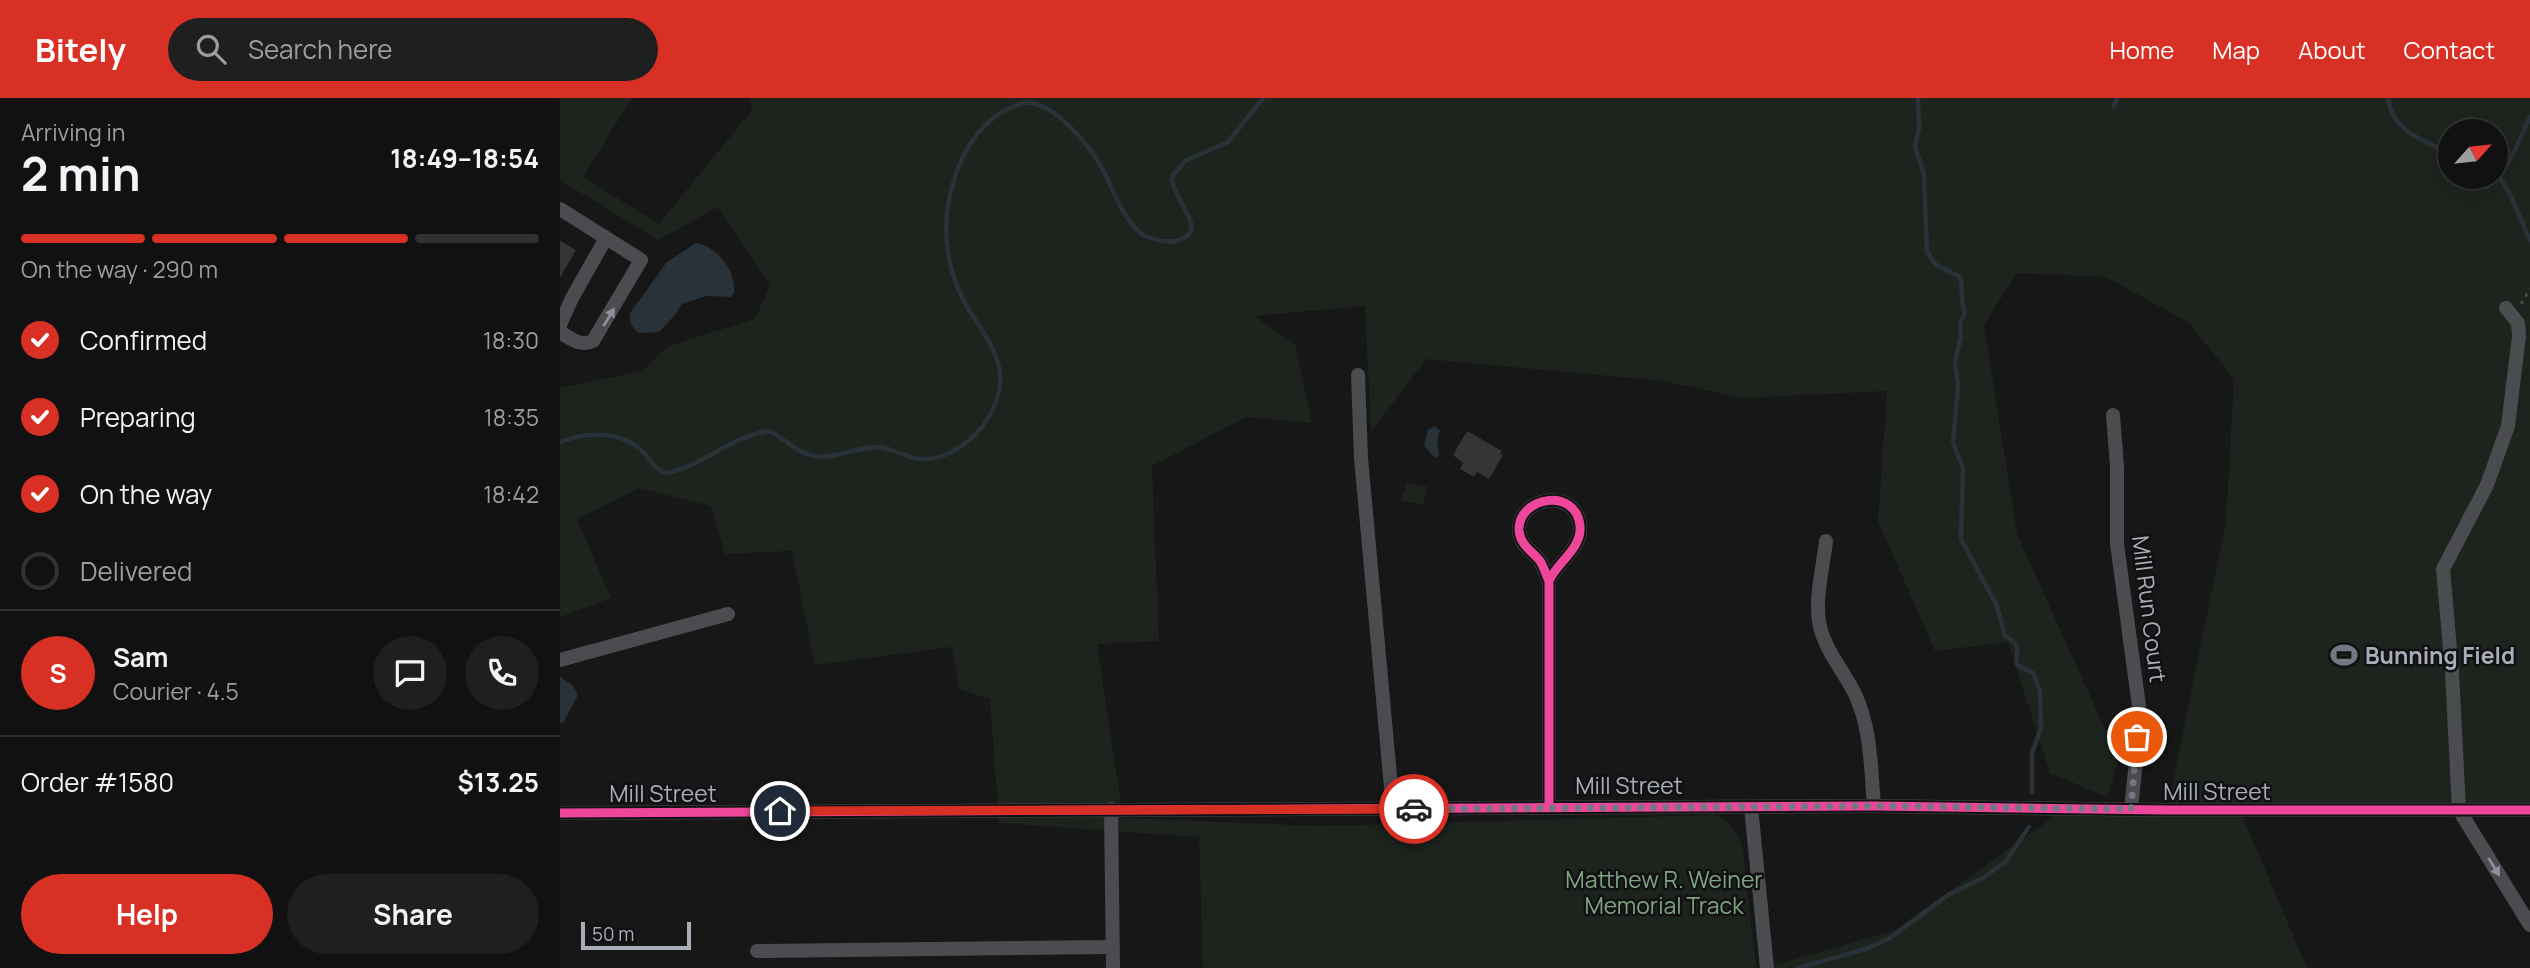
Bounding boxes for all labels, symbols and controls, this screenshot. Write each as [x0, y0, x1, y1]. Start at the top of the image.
search box [168, 18, 658, 81]
text: Bitely [35, 27, 126, 72]
icon: search [192, 30, 230, 68]
text: Search here [248, 31, 393, 67]
text: Home [2109, 33, 2174, 66]
text: Map [2212, 33, 2260, 66]
text: About [2298, 33, 2366, 66]
text: Contact [2404, 33, 2495, 66]
text: Arriving in [21, 116, 126, 148]
north arrow [2438, 119, 2508, 189]
map controls [2438, 119, 2508, 189]
text: 18:49–18:54 [390, 140, 539, 176]
text: 2 min [21, 142, 141, 205]
text: On the way · 290 m [21, 253, 218, 285]
one-way arrow [603, 308, 615, 327]
icon: check [21, 321, 59, 359]
text: Confirmed [80, 322, 207, 358]
text: 18:30 [483, 324, 539, 356]
icon: check [21, 398, 59, 436]
text: Preparing [80, 399, 196, 435]
text: 18:35 [484, 401, 539, 433]
icon: check [21, 475, 59, 513]
text: On the way [80, 476, 212, 512]
text: 18:42 [483, 478, 539, 510]
street label: Mill Run Court [2125, 534, 2175, 684]
text: Delivered [80, 553, 192, 589]
button: chat [373, 636, 447, 710]
button: phone [465, 636, 539, 710]
text: Sam [113, 639, 168, 675]
place label: Bunning Field [2365, 639, 2515, 671]
sports icon: Bunning Field [2329, 640, 2359, 670]
text: S [49, 655, 67, 691]
text: Courier · 4.5 [113, 675, 239, 707]
pin [2107, 707, 2167, 767]
icon: bag [2118, 718, 2156, 756]
text: Order #1580 [21, 764, 174, 800]
text: $13.25 [458, 764, 539, 800]
street label: Mill Street [1575, 769, 1683, 801]
courier [1379, 774, 1449, 844]
street label: Mill Street [2163, 775, 2271, 807]
street label: Mill Street [609, 777, 717, 809]
pin [750, 781, 810, 841]
icon: car [1395, 790, 1433, 828]
icon: home [761, 792, 799, 830]
one-way arrow [2488, 858, 2501, 877]
park label: Matthew R. Weiner Memorial Track [1565, 863, 1763, 921]
button: Help [21, 874, 273, 954]
button: Share [287, 874, 539, 954]
scale bar [581, 919, 691, 951]
text: 50 m [592, 921, 634, 947]

